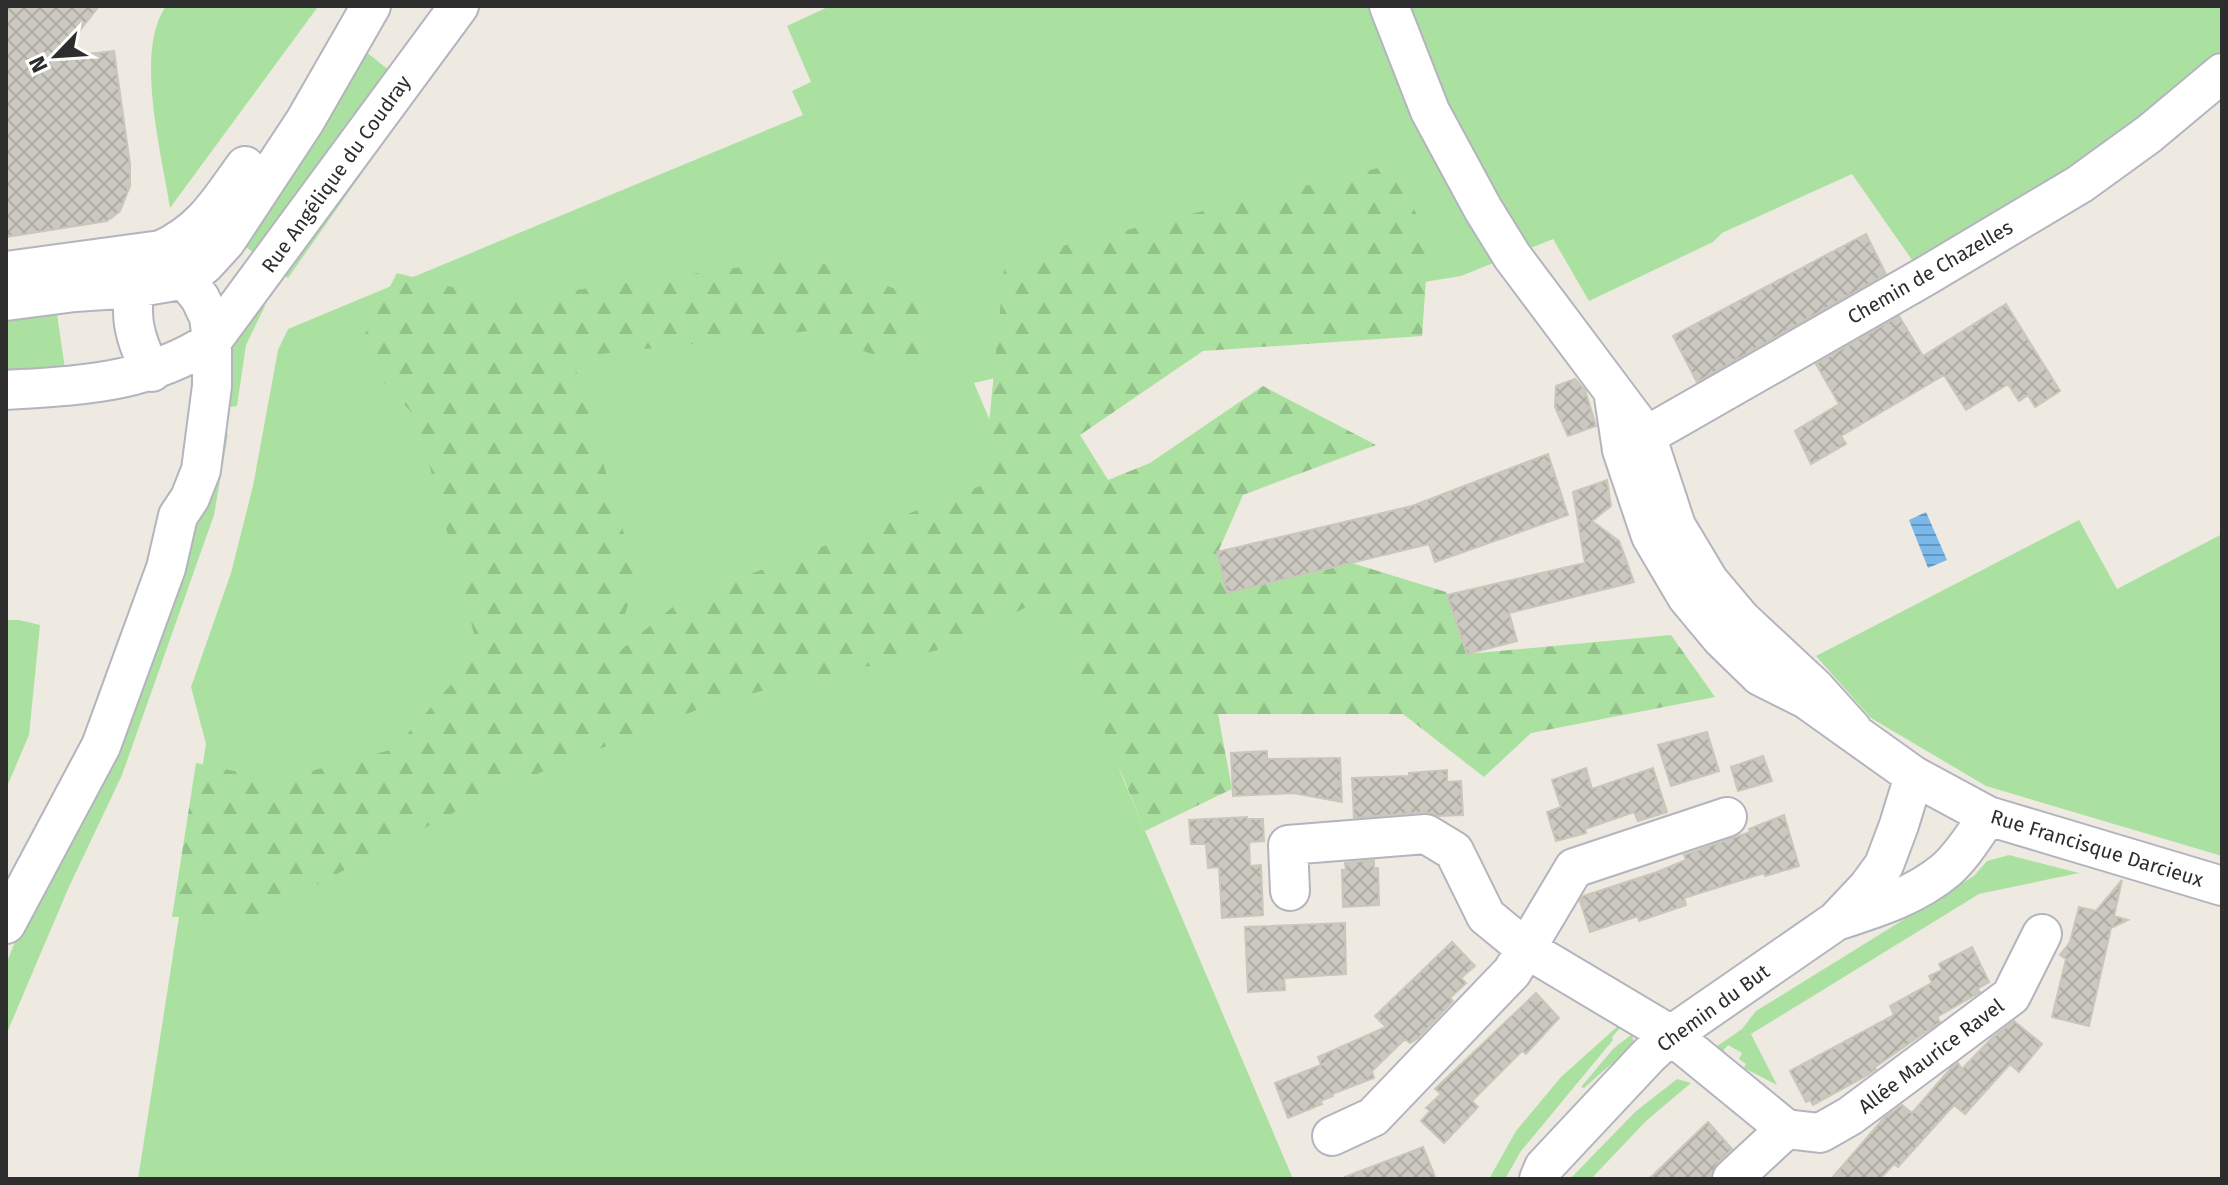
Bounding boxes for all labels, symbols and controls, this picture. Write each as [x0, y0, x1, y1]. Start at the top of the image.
north arrow [16, 16, 96, 96]
text: N [23, 52, 54, 77]
street label: Rue Angélique du Coudray [256, 71, 416, 277]
street label: Chemin de Chazelles [1843, 215, 2017, 329]
street label: Rue Francisque Darcieux [1988, 804, 2207, 892]
street label: Chemin du But [1652, 959, 1775, 1057]
street label: Allée Maurice Ravel [1854, 993, 2009, 1119]

